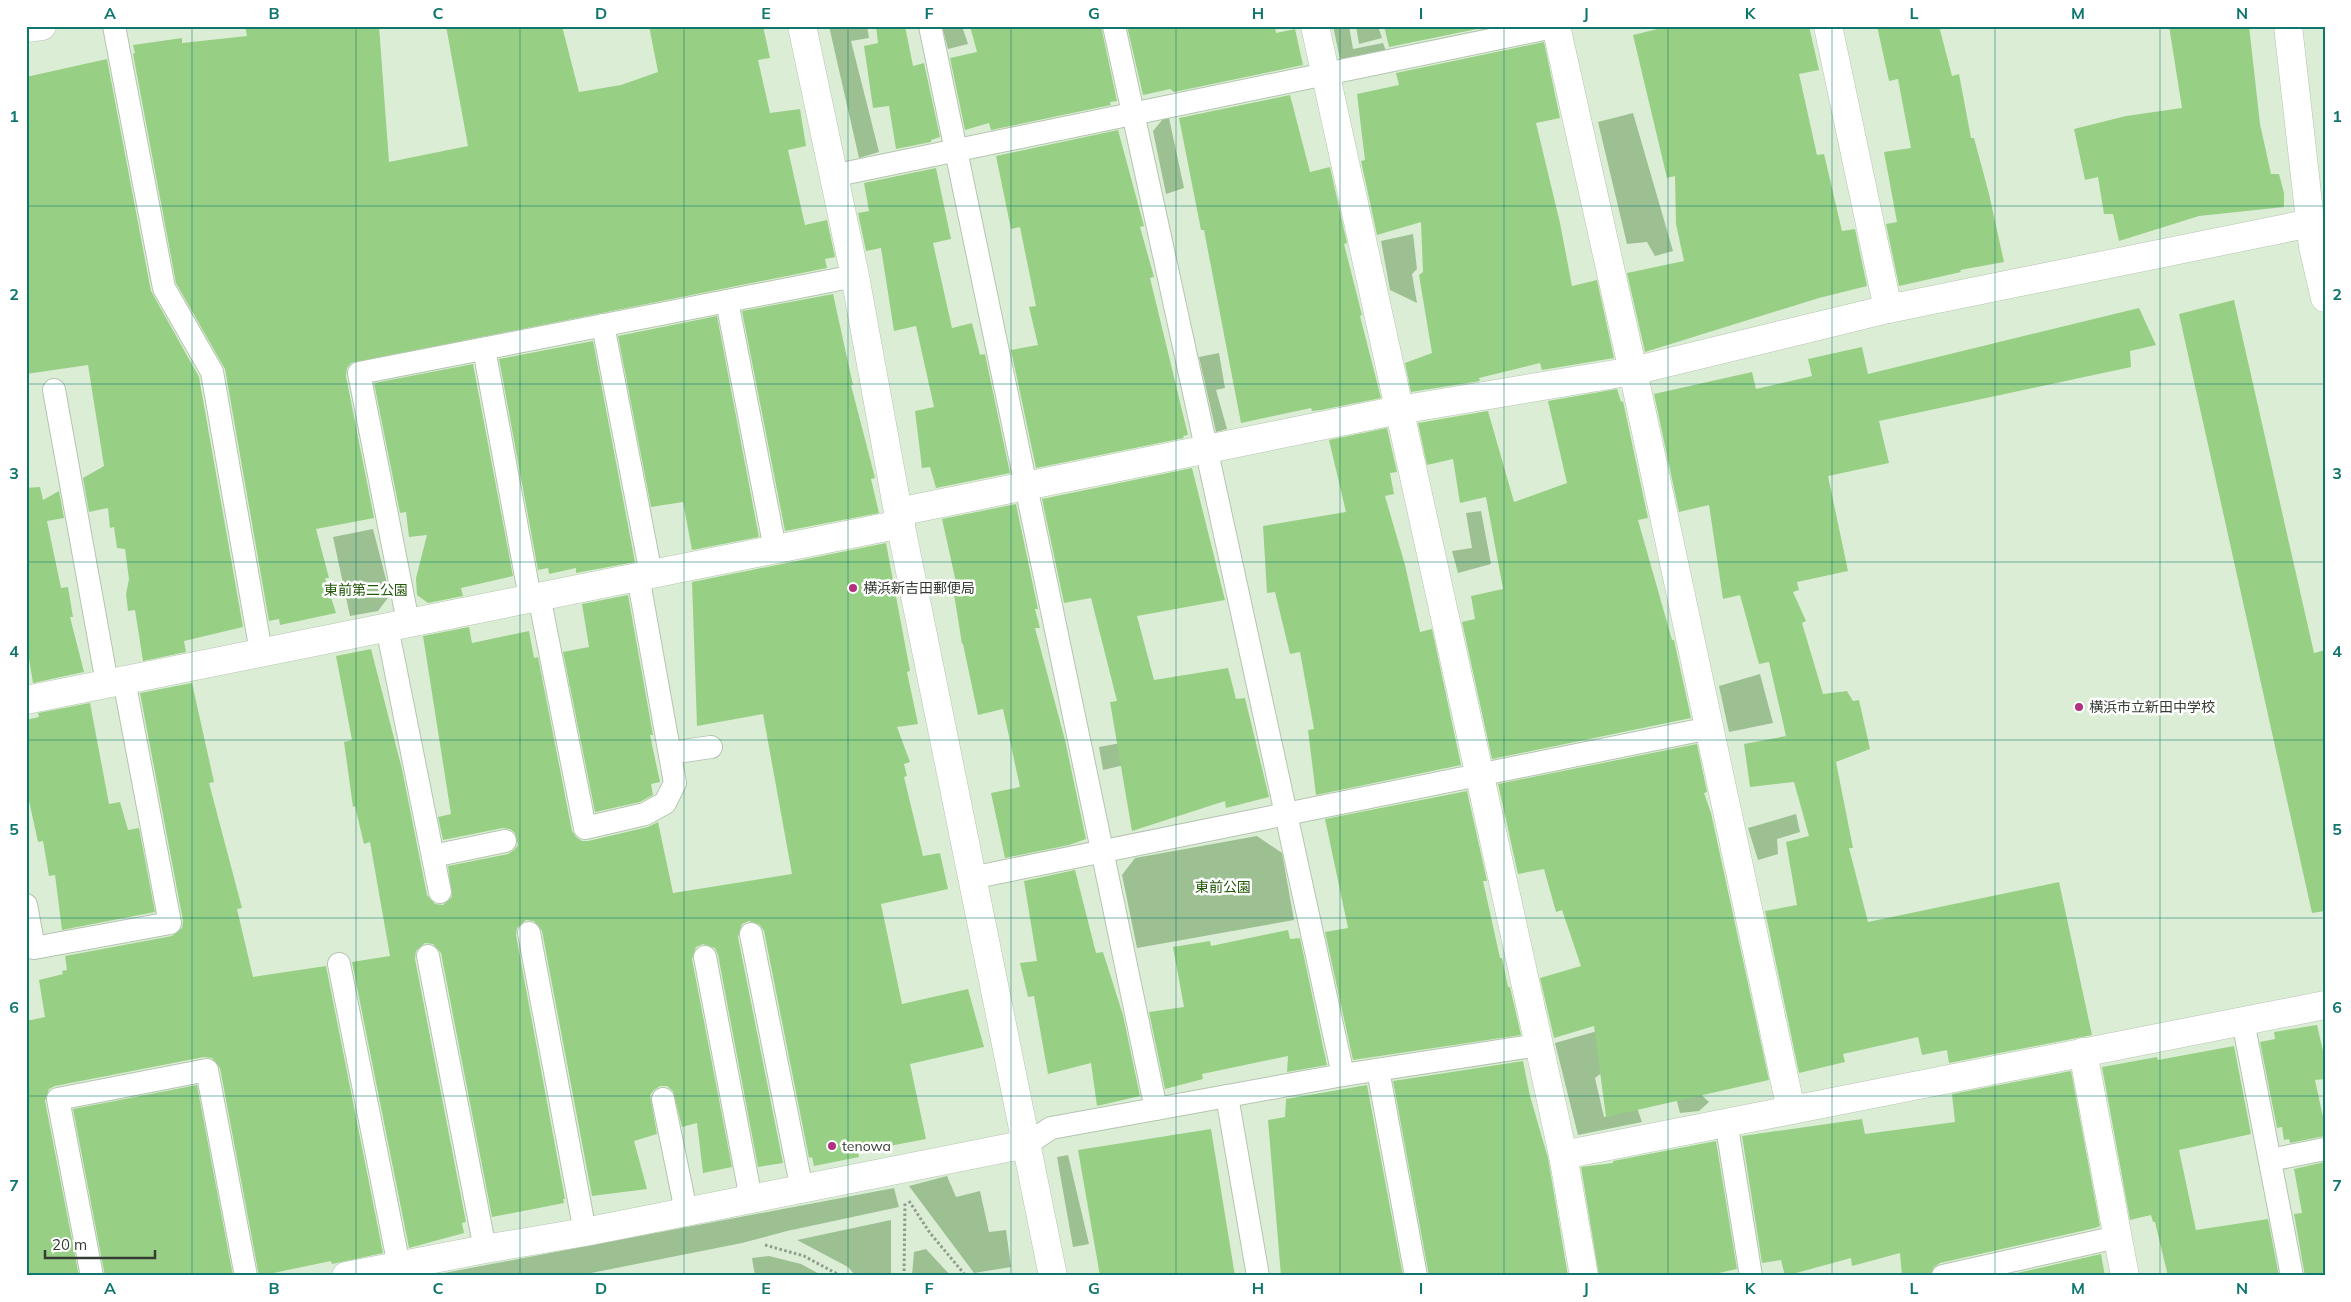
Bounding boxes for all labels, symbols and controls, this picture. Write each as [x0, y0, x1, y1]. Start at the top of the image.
text: A [104, 3, 116, 23]
text: B [268, 3, 280, 23]
text: C [433, 3, 444, 23]
text: D [595, 3, 607, 23]
text: E [761, 3, 771, 23]
text: F [924, 3, 934, 23]
text: G [1088, 3, 1100, 23]
text: H [1252, 3, 1264, 23]
text: I [1419, 3, 1423, 23]
text: J [1583, 3, 1589, 23]
text: K [1745, 3, 1757, 23]
text: L [1910, 3, 1919, 23]
text: M [2071, 3, 2085, 23]
text: N [2236, 3, 2248, 23]
text: 1 [9, 106, 19, 126]
text: 1 [2332, 106, 2342, 126]
text: 2 [9, 284, 19, 304]
text: 2 [2332, 284, 2342, 304]
text: 3 [9, 463, 19, 483]
text: 3 [2332, 463, 2342, 483]
place label: 横浜新吉田郵便局 [863, 579, 975, 597]
park label: 東前第二公園 [324, 581, 408, 599]
marker: 横浜新吉田郵便局 [847, 582, 859, 594]
text: 4 [9, 641, 19, 661]
text: 4 [2332, 641, 2342, 661]
place label: 横浜市立新田中学校 [2089, 698, 2215, 716]
marker: 横浜市立新田中学校 [2073, 701, 2085, 713]
text: 5 [9, 819, 19, 839]
text: 5 [2332, 819, 2342, 839]
park label: 東前公園 [1195, 878, 1251, 896]
text: 6 [9, 997, 19, 1017]
text: 6 [2332, 997, 2342, 1017]
place label: tenowa [842, 1137, 891, 1155]
marker: tenowa [826, 1140, 838, 1152]
text: 7 [9, 1175, 19, 1195]
text: 7 [2332, 1175, 2342, 1195]
scale bar [45, 1227, 155, 1259]
text: 20 m [52, 1235, 87, 1254]
text: A [104, 1278, 116, 1298]
text: B [268, 1278, 280, 1298]
text: C [433, 1278, 444, 1298]
text: D [595, 1278, 607, 1298]
text: E [761, 1278, 771, 1298]
text: F [924, 1278, 934, 1298]
text: G [1088, 1278, 1100, 1298]
text: H [1252, 1278, 1264, 1298]
text: I [1419, 1278, 1423, 1298]
text: J [1583, 1278, 1589, 1298]
text: K [1745, 1278, 1757, 1298]
text: L [1910, 1278, 1919, 1298]
text: M [2071, 1278, 2085, 1298]
text: N [2236, 1278, 2248, 1298]

